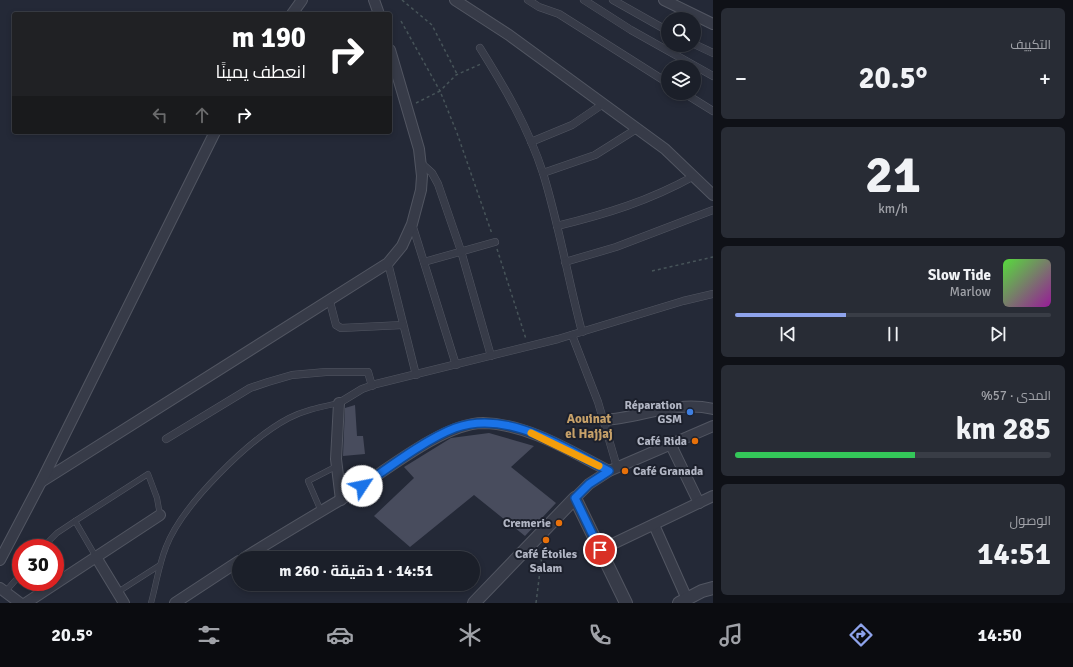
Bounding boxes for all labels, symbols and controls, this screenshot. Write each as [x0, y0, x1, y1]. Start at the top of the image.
map controls [661, 12, 701, 100]
button: search [661, 12, 701, 52]
text: 190 m [232, 21, 306, 55]
icon: right [320, 28, 372, 80]
text: التكييف [1010, 37, 1051, 53]
button: layers [661, 60, 701, 100]
text: 20.5° [858, 60, 928, 97]
text: انعطف يمينًا [216, 61, 306, 83]
text: − [735, 65, 747, 92]
text: + [1039, 65, 1051, 92]
icon: left [149, 104, 171, 126]
icon: ahead [191, 104, 213, 126]
icon: right [233, 104, 255, 126]
text: 21 [865, 143, 921, 207]
text: km/h [878, 201, 908, 217]
text: Slow Tide [928, 266, 991, 284]
text: Marlow [949, 284, 991, 300]
icon: previous [777, 323, 799, 345]
icon: pause [882, 323, 904, 345]
icon: next [987, 323, 1009, 345]
text: المدى · 57% [981, 388, 1051, 404]
place label: Réparation GSM [625, 398, 682, 427]
marker: Réparation GSM [685, 407, 695, 417]
district label: Aouinat el Hajjaj [565, 411, 613, 442]
text: 285 km [956, 411, 1051, 448]
place label: Café Rida [637, 434, 687, 449]
marker: Café Rida [690, 436, 700, 446]
place label: Café Granada [633, 464, 703, 479]
position arrow [341, 465, 383, 507]
marker: Café Granada [620, 466, 630, 476]
text: الوصول [1010, 513, 1051, 529]
place label: Cremerie [503, 516, 551, 531]
marker: Cremerie [554, 518, 564, 528]
pin [583, 533, 617, 567]
marker: Café Étoiles Salam [541, 535, 551, 545]
text: 14:51 [977, 536, 1051, 573]
speed limit sign: 30 [12, 539, 64, 591]
icon: arrive [589, 539, 611, 561]
place label: Café Étoiles Salam [515, 547, 578, 576]
text: 14:51 · 1 دقيقة · 260 m [279, 562, 433, 580]
icon: filters [195, 621, 223, 649]
icon: car [326, 621, 354, 649]
icon: climate [456, 621, 484, 649]
icon: phone [586, 621, 614, 649]
icon: music [717, 621, 745, 649]
icon: directions [847, 621, 875, 649]
text: 20.5° [51, 624, 93, 646]
text: 14:50 [978, 624, 1022, 646]

